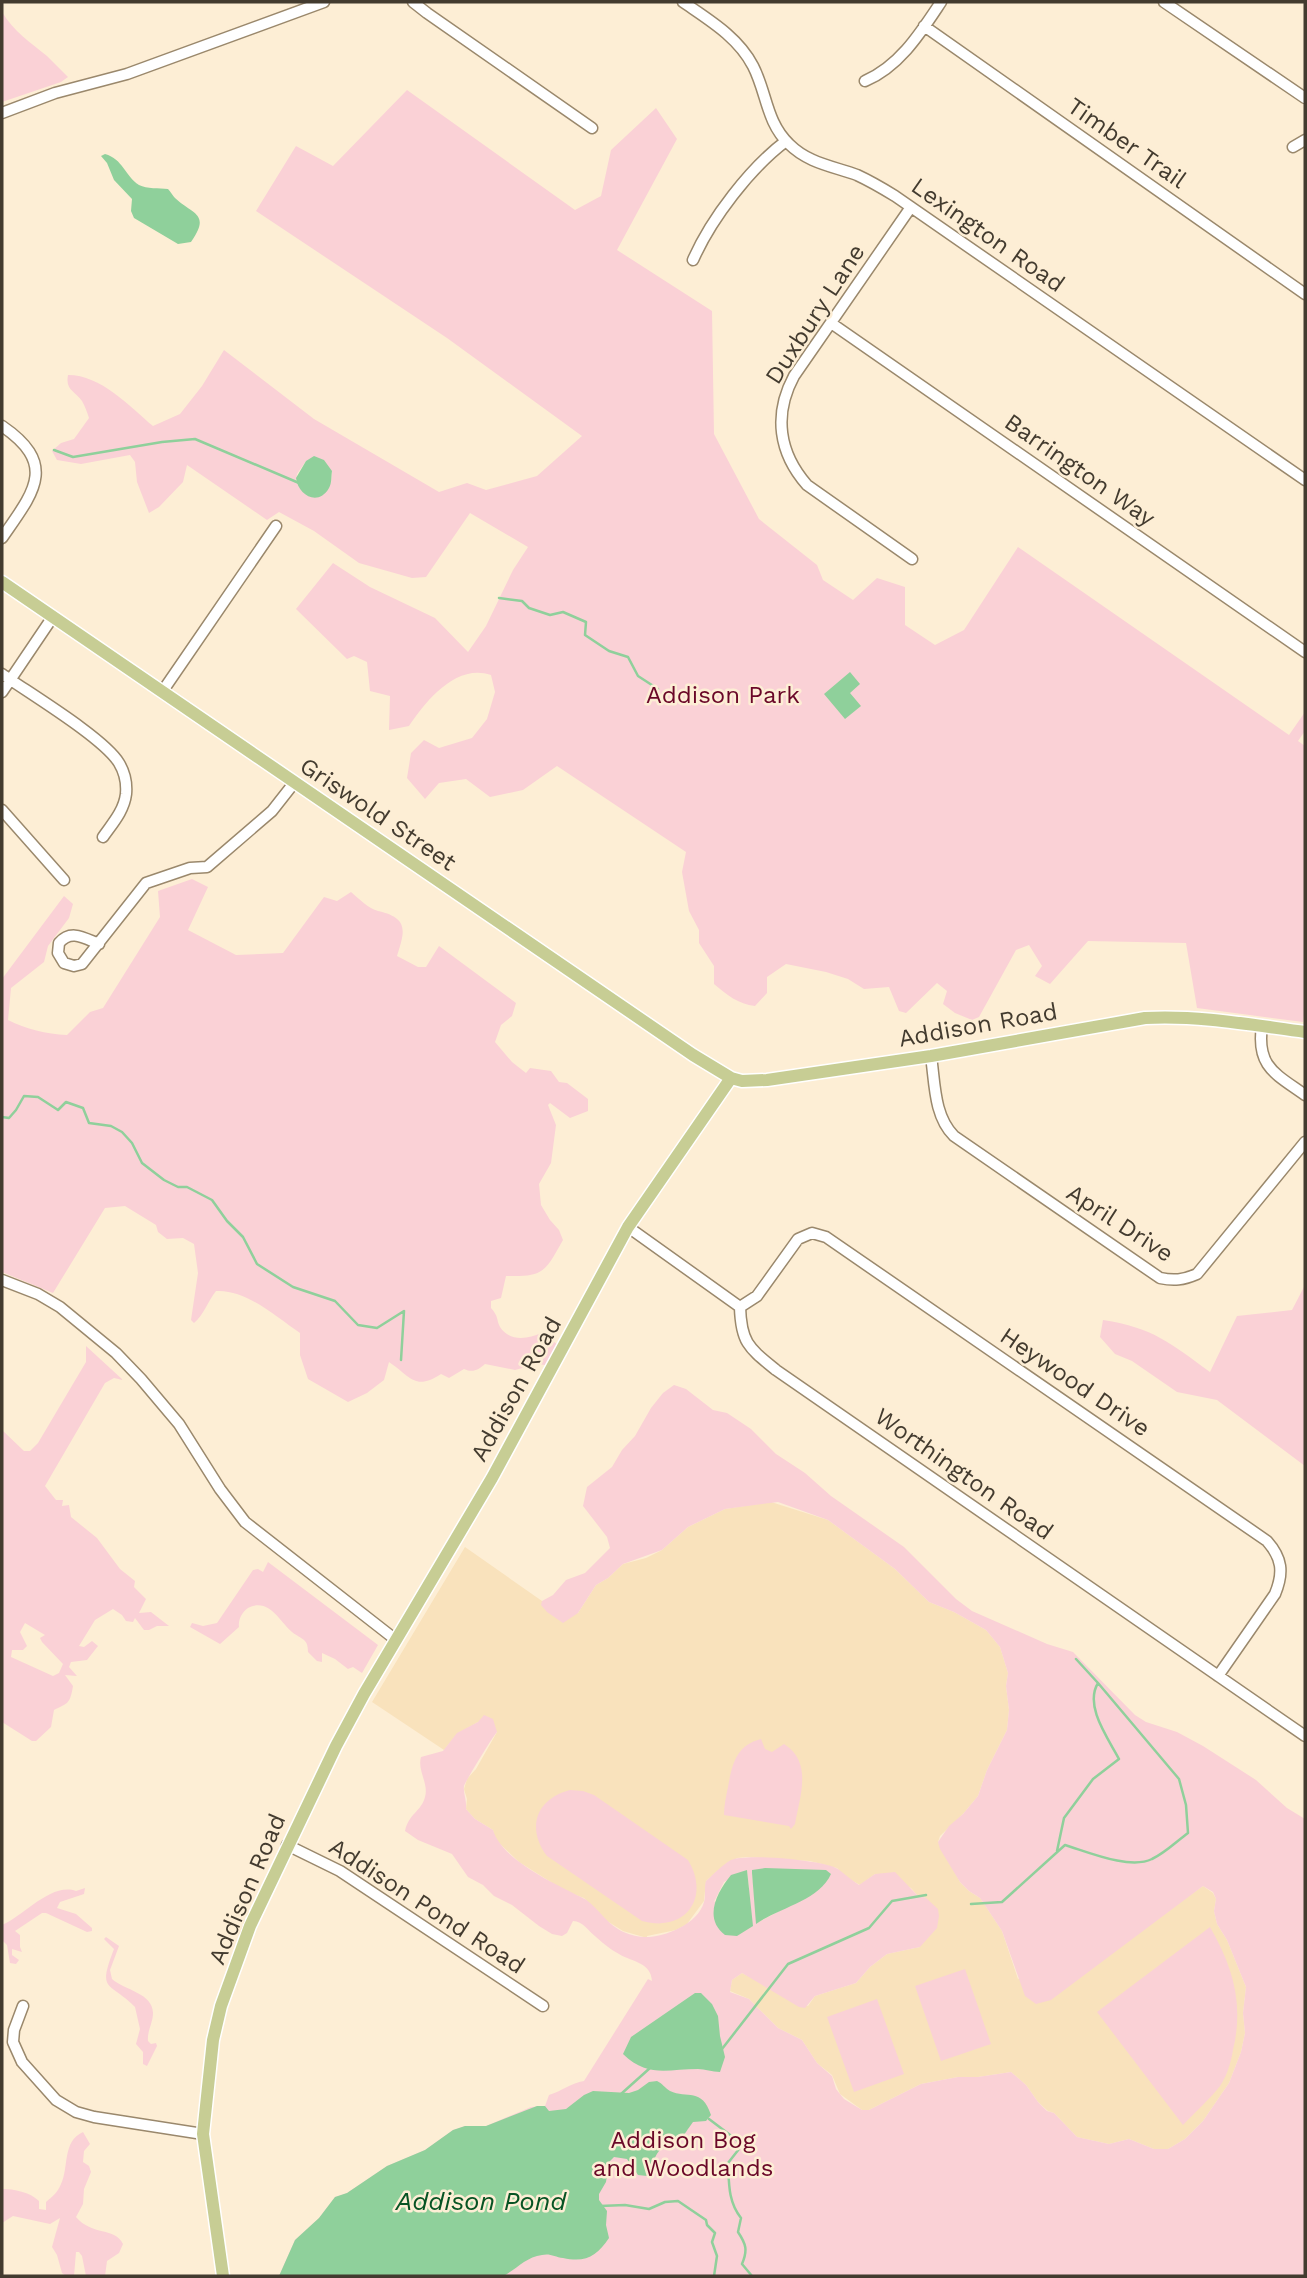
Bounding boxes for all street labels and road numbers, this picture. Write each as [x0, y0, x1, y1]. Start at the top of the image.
street label: Timber Trail [1062, 92, 1192, 195]
street label: Lexington Road [906, 172, 1070, 298]
street label: Duxbury Lane [759, 239, 871, 389]
street label: Barrington Way [999, 408, 1161, 533]
street label: Griswold Street [295, 751, 461, 877]
street label: Addison Road [896, 997, 1060, 1053]
street label: April Drive [1061, 1178, 1179, 1268]
street label: Addison Road [465, 1312, 567, 1466]
street label: Heywood Drive [995, 1322, 1155, 1442]
street label: Worthington Road [870, 1402, 1058, 1546]
street label: Addison Road [203, 1810, 291, 1968]
street label: Addison Pond Road [324, 1832, 530, 1980]

